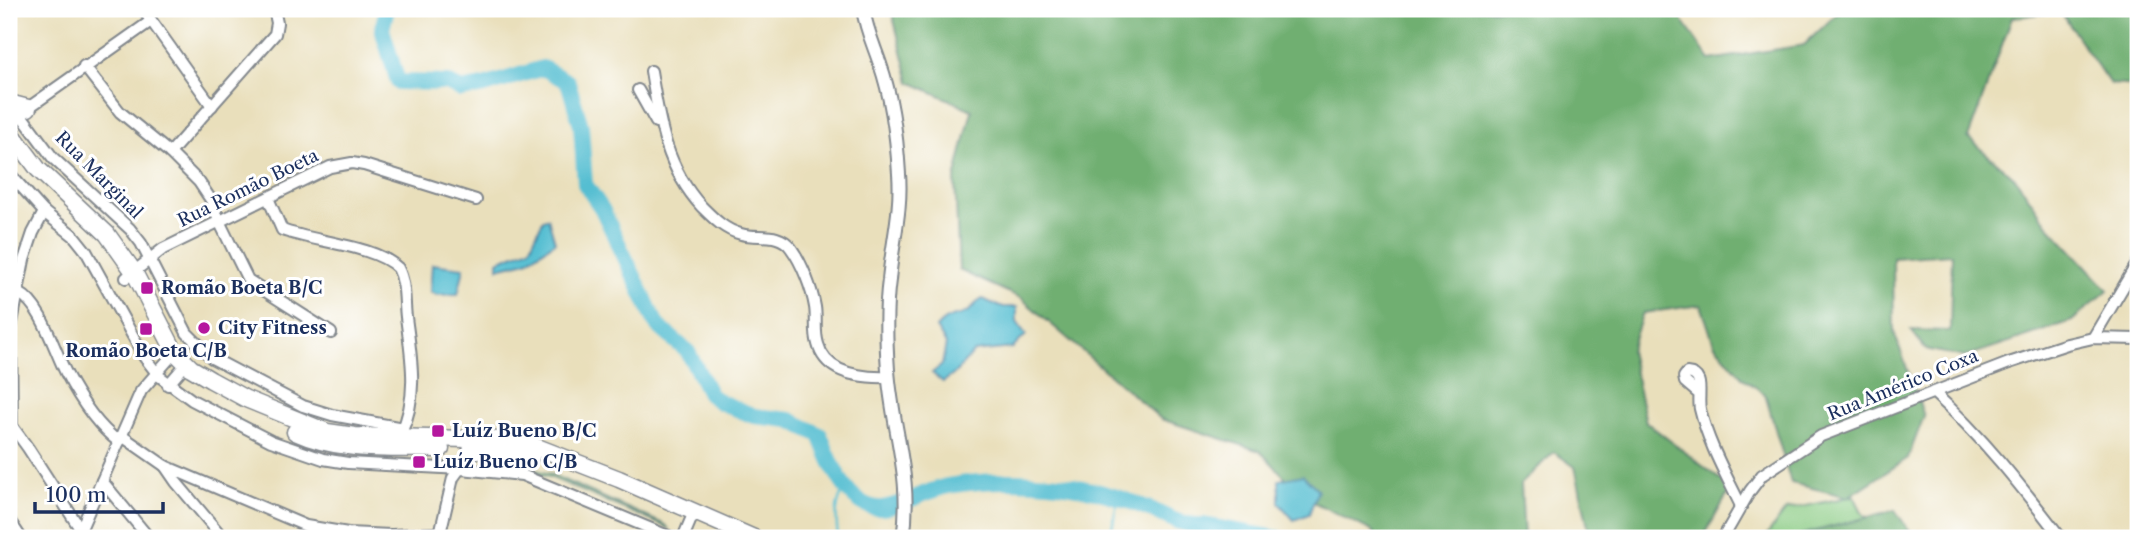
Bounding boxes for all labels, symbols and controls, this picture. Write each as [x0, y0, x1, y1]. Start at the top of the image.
street label: Rua Marginal [51, 127, 147, 223]
street label: Rua Romão Boeta [174, 144, 322, 232]
place label: Romão Boeta B/C [161, 277, 323, 299]
marker: Romão Boeta B/C [139, 280, 155, 296]
place label: City Fitness [218, 317, 327, 339]
marker: City Fitness [196, 320, 212, 336]
marker: Romão Boeta C/B [138, 321, 154, 337]
place label: Romão Boeta C/B [65, 340, 227, 362]
street label: Rua Américo Coxa [1824, 345, 1982, 425]
place label: Luíz Bueno B/C [452, 420, 596, 442]
marker: Luíz Bueno B/C [430, 423, 446, 439]
place label: Luíz Bueno C/B [433, 451, 577, 473]
marker: Luíz Bueno C/B [411, 454, 427, 470]
scale bar [35, 470, 163, 514]
text: 100 m [46, 482, 107, 507]

